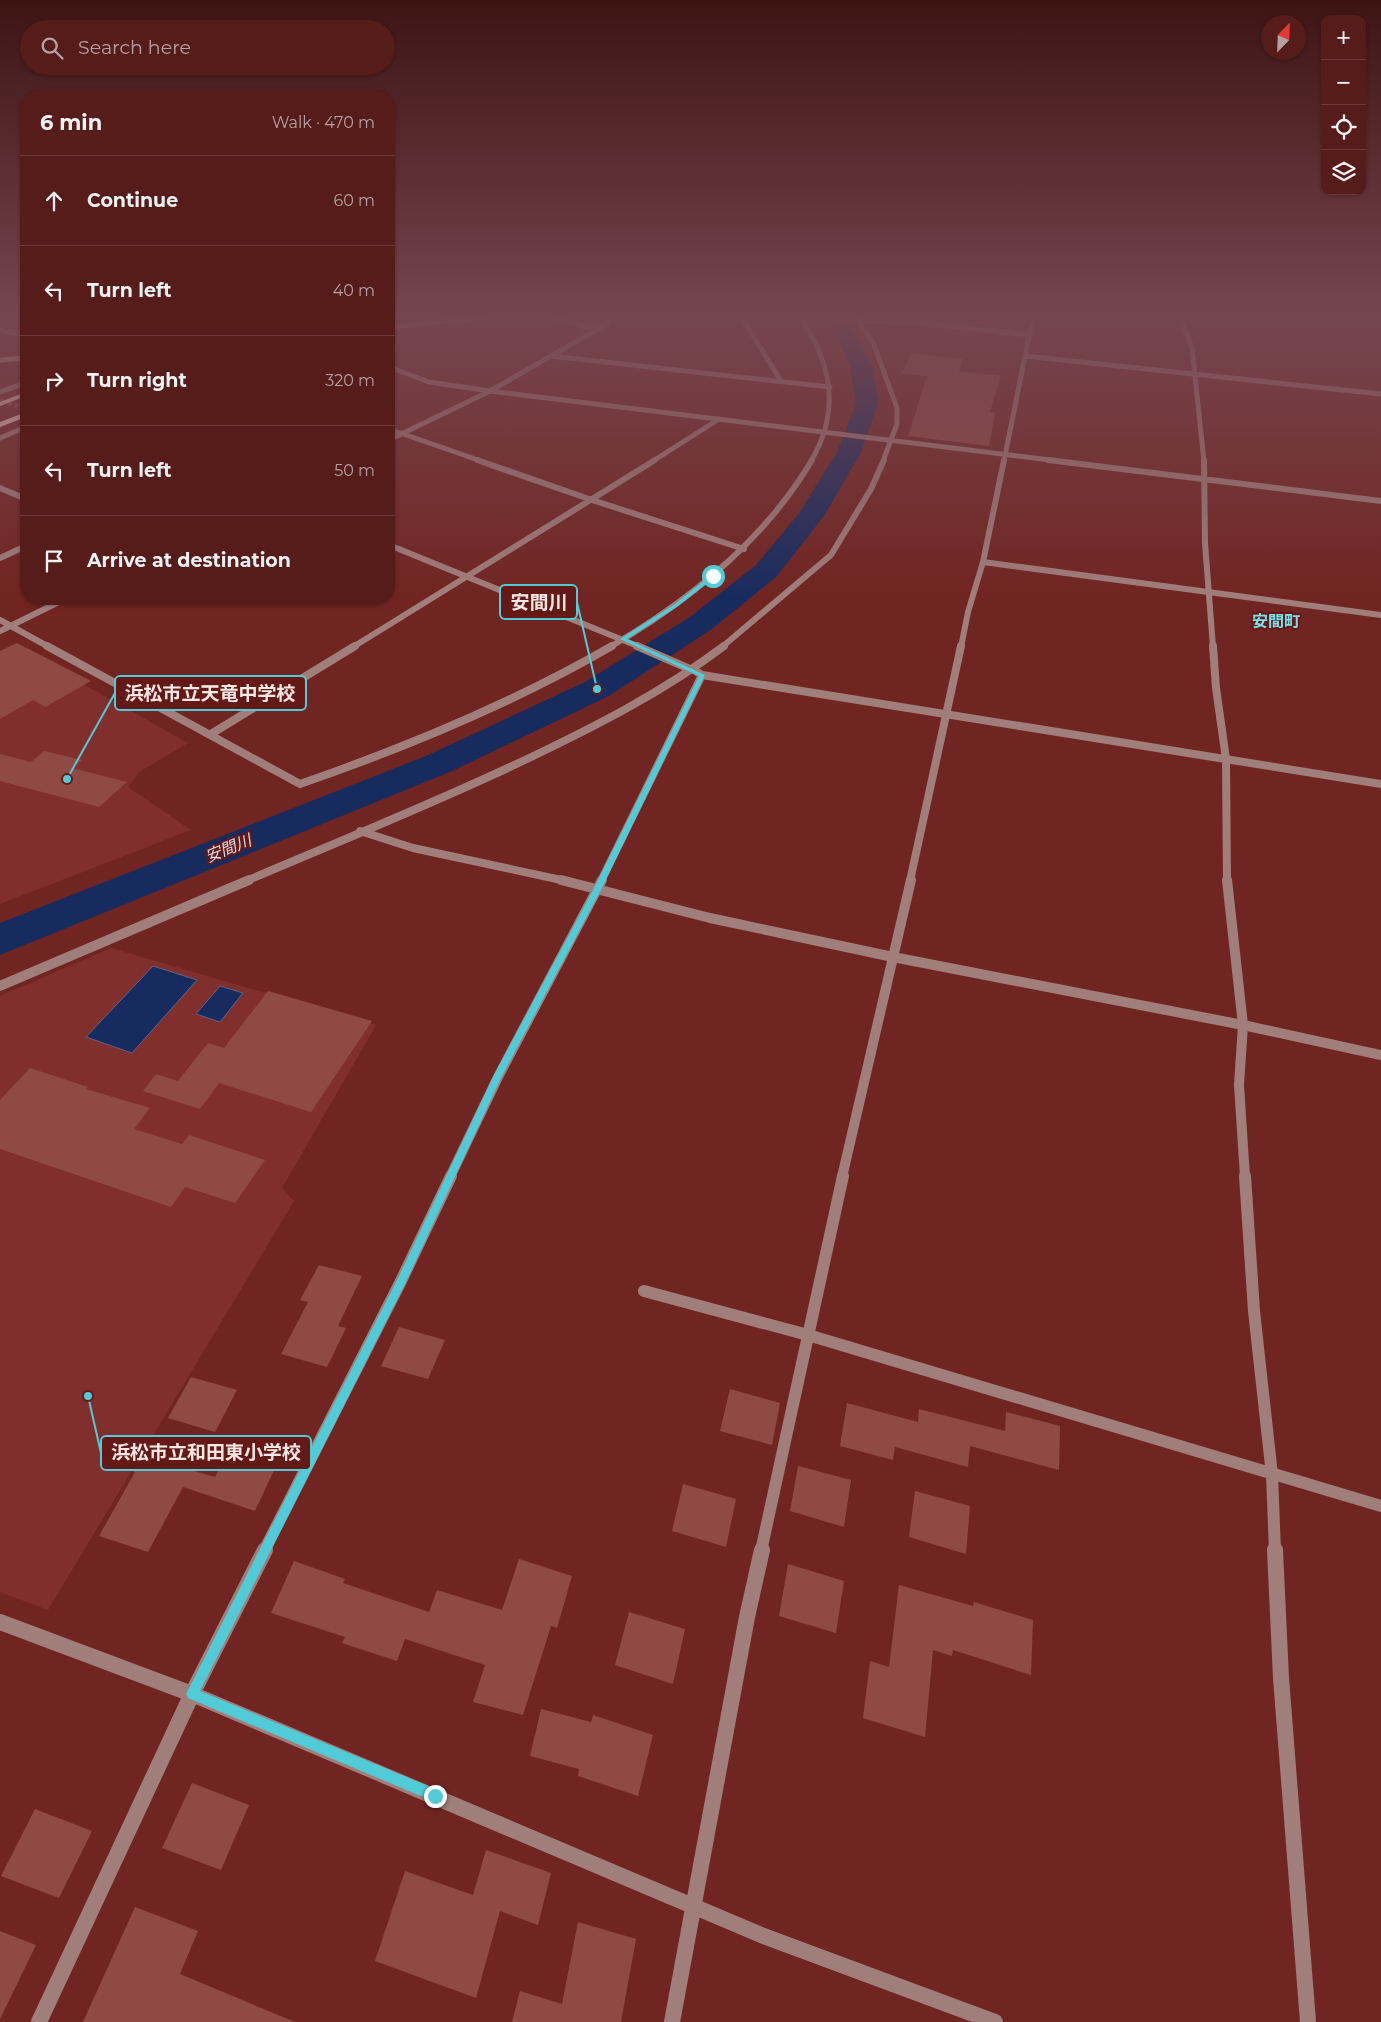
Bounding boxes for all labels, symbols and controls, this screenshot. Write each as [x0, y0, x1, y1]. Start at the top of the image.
north arrow [1261, 15, 1306, 60]
map controls [1321, 15, 1366, 195]
button: + [1321, 15, 1366, 60]
search box [20, 20, 395, 75]
icon: search [38, 34, 66, 62]
text: Search here [78, 36, 191, 59]
button: − [1321, 60, 1366, 105]
button: locate [1321, 105, 1366, 150]
text: 6 min [40, 110, 102, 135]
text: Walk · 470 m [272, 113, 375, 132]
button: layers [1321, 150, 1366, 195]
icon: ahead [40, 187, 68, 215]
text: Continue [87, 189, 178, 212]
text: 60 m [333, 191, 375, 210]
icon: left [40, 277, 68, 305]
text: Turn left [87, 279, 172, 302]
text: 40 m [333, 281, 375, 300]
icon: right [40, 367, 68, 395]
text: Turn right [87, 369, 187, 392]
text: 320 m [325, 371, 375, 390]
icon: left [40, 457, 68, 485]
text: Turn left [87, 459, 172, 482]
text: 50 m [334, 461, 375, 480]
icon: arrive [40, 547, 68, 575]
text: Arrive at destination [87, 549, 291, 572]
route start [702, 565, 725, 588]
callout: 安間川 [500, 585, 577, 619]
text: 安間川 [510, 591, 568, 614]
district label: 安間町 [1252, 612, 1300, 631]
callout: 浜松市立天竜中学校 [115, 676, 306, 710]
text: 浜松市立天竜中学校 [124, 682, 296, 705]
water label: 安間川 [202, 830, 256, 866]
callout: 浜松市立和田東小学校 [101, 1436, 311, 1470]
text: 浜松市立和田東小学校 [111, 1441, 301, 1464]
route end [424, 1785, 447, 1808]

